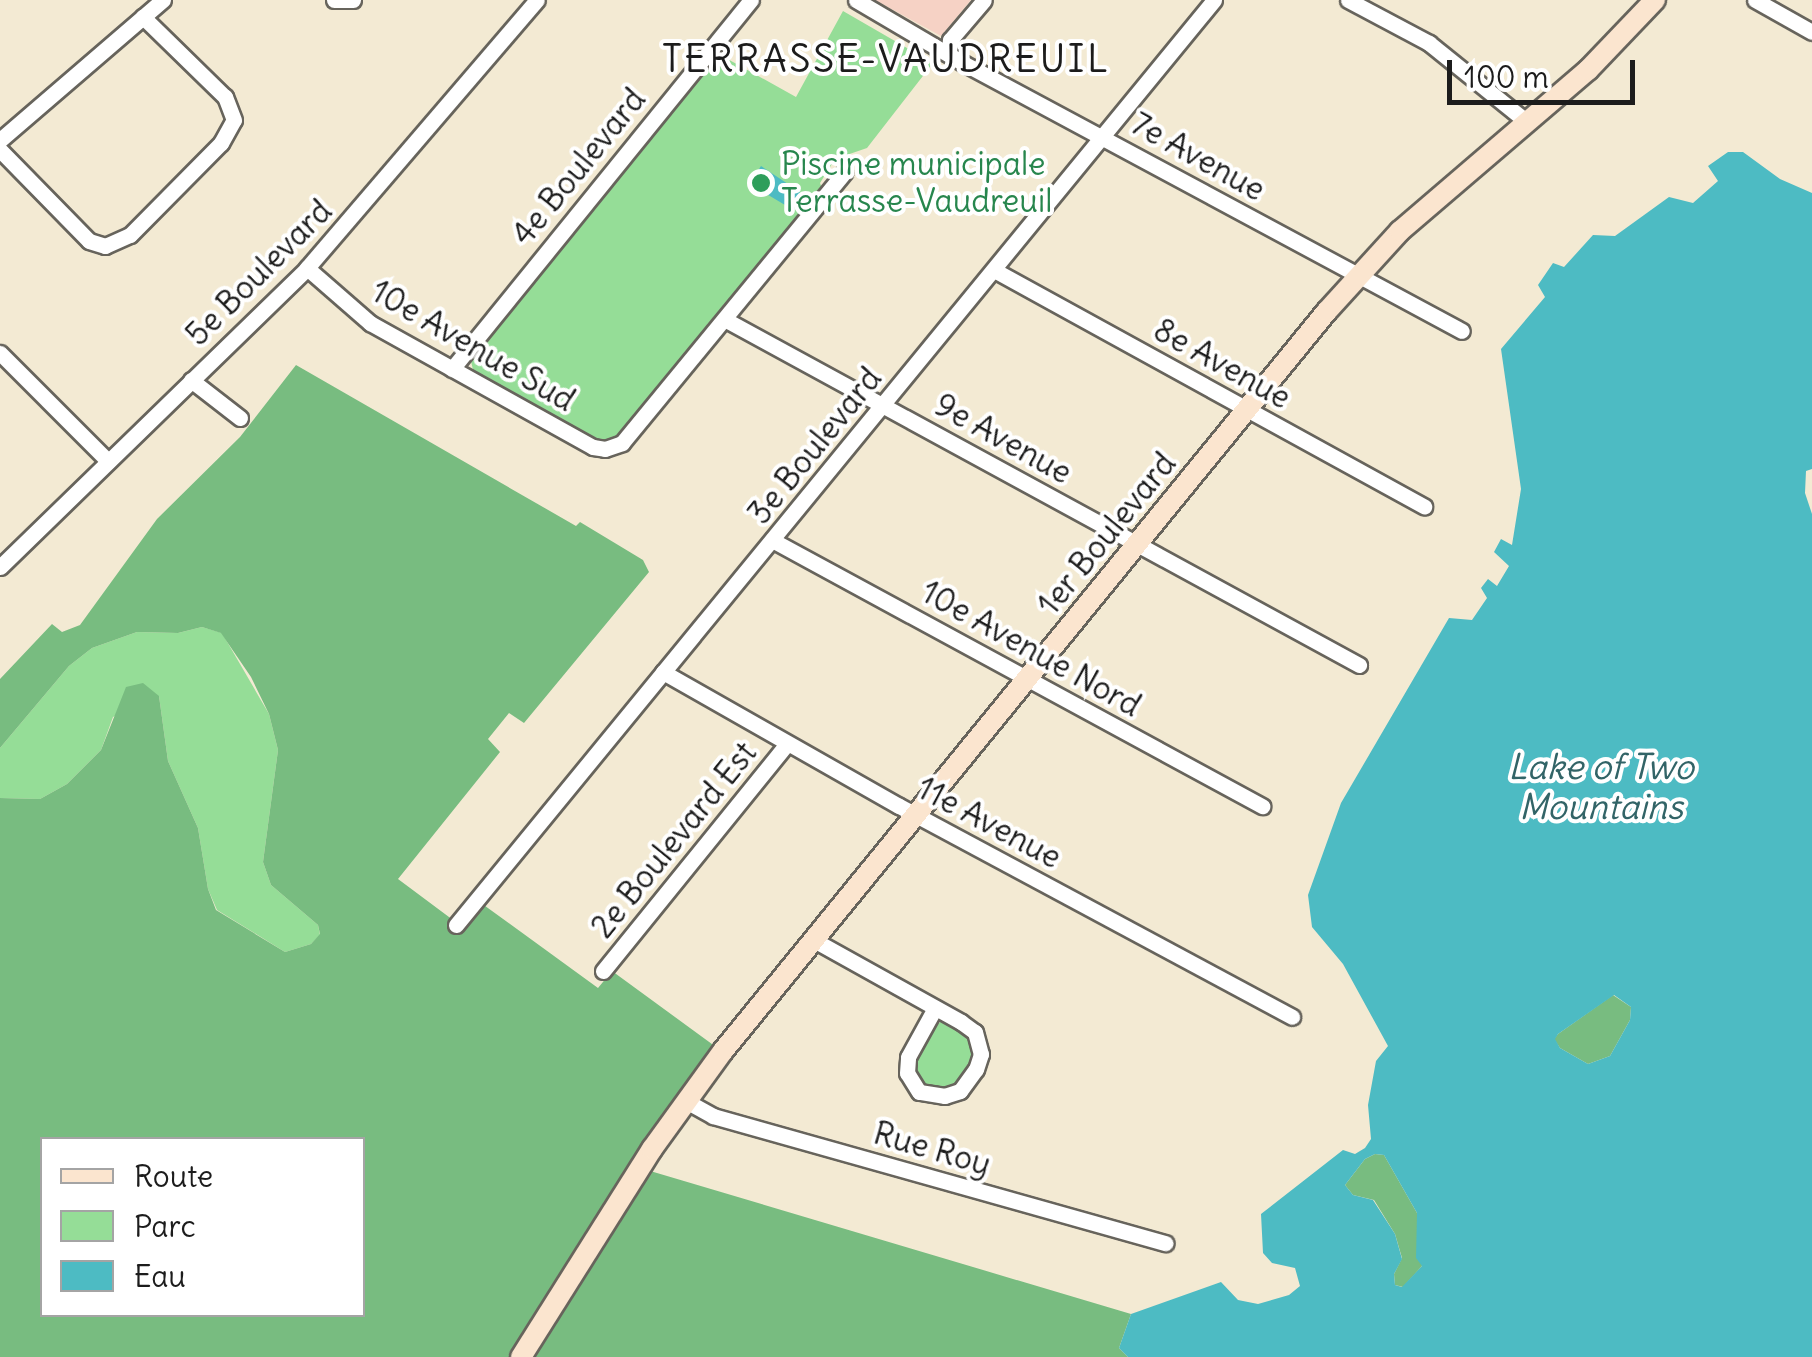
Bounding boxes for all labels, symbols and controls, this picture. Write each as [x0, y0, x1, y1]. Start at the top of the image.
district label: TERRASSE-VAUDREUIL [662, 36, 1110, 82]
scale bar [1452, 40, 1640, 102]
text: 100 m [1464, 58, 1549, 96]
street label: 4e Boulevard [504, 81, 654, 253]
street label: 7e Avenue [1124, 105, 1272, 209]
place label: Piscine municipale Terrasse-Vaudreuil [781, 146, 1052, 221]
marker: Piscine municipale Terrasse-Vaudreuil [750, 172, 772, 194]
street label: 5e Boulevard [178, 192, 340, 354]
street label: 10e Avenue Sud [364, 272, 582, 420]
street label: 8e Avenue [1147, 311, 1297, 417]
street label: 3e Boulevard [740, 360, 890, 532]
street label: 9e Avenue [928, 386, 1078, 492]
street label: 1er Boulevard [1030, 445, 1184, 623]
street label: 10e Avenue Nord [915, 573, 1147, 725]
street label: 2e Boulevard Est [583, 734, 765, 946]
water label: Lake of Two Mountains [1508, 745, 1694, 827]
street label: 11e Avenue [910, 769, 1068, 877]
street label: Rue Roy [869, 1114, 995, 1184]
legend [40, 1137, 365, 1317]
text: Route [134, 1157, 213, 1195]
text: Parc [134, 1207, 196, 1245]
text: Eau [134, 1257, 186, 1295]

